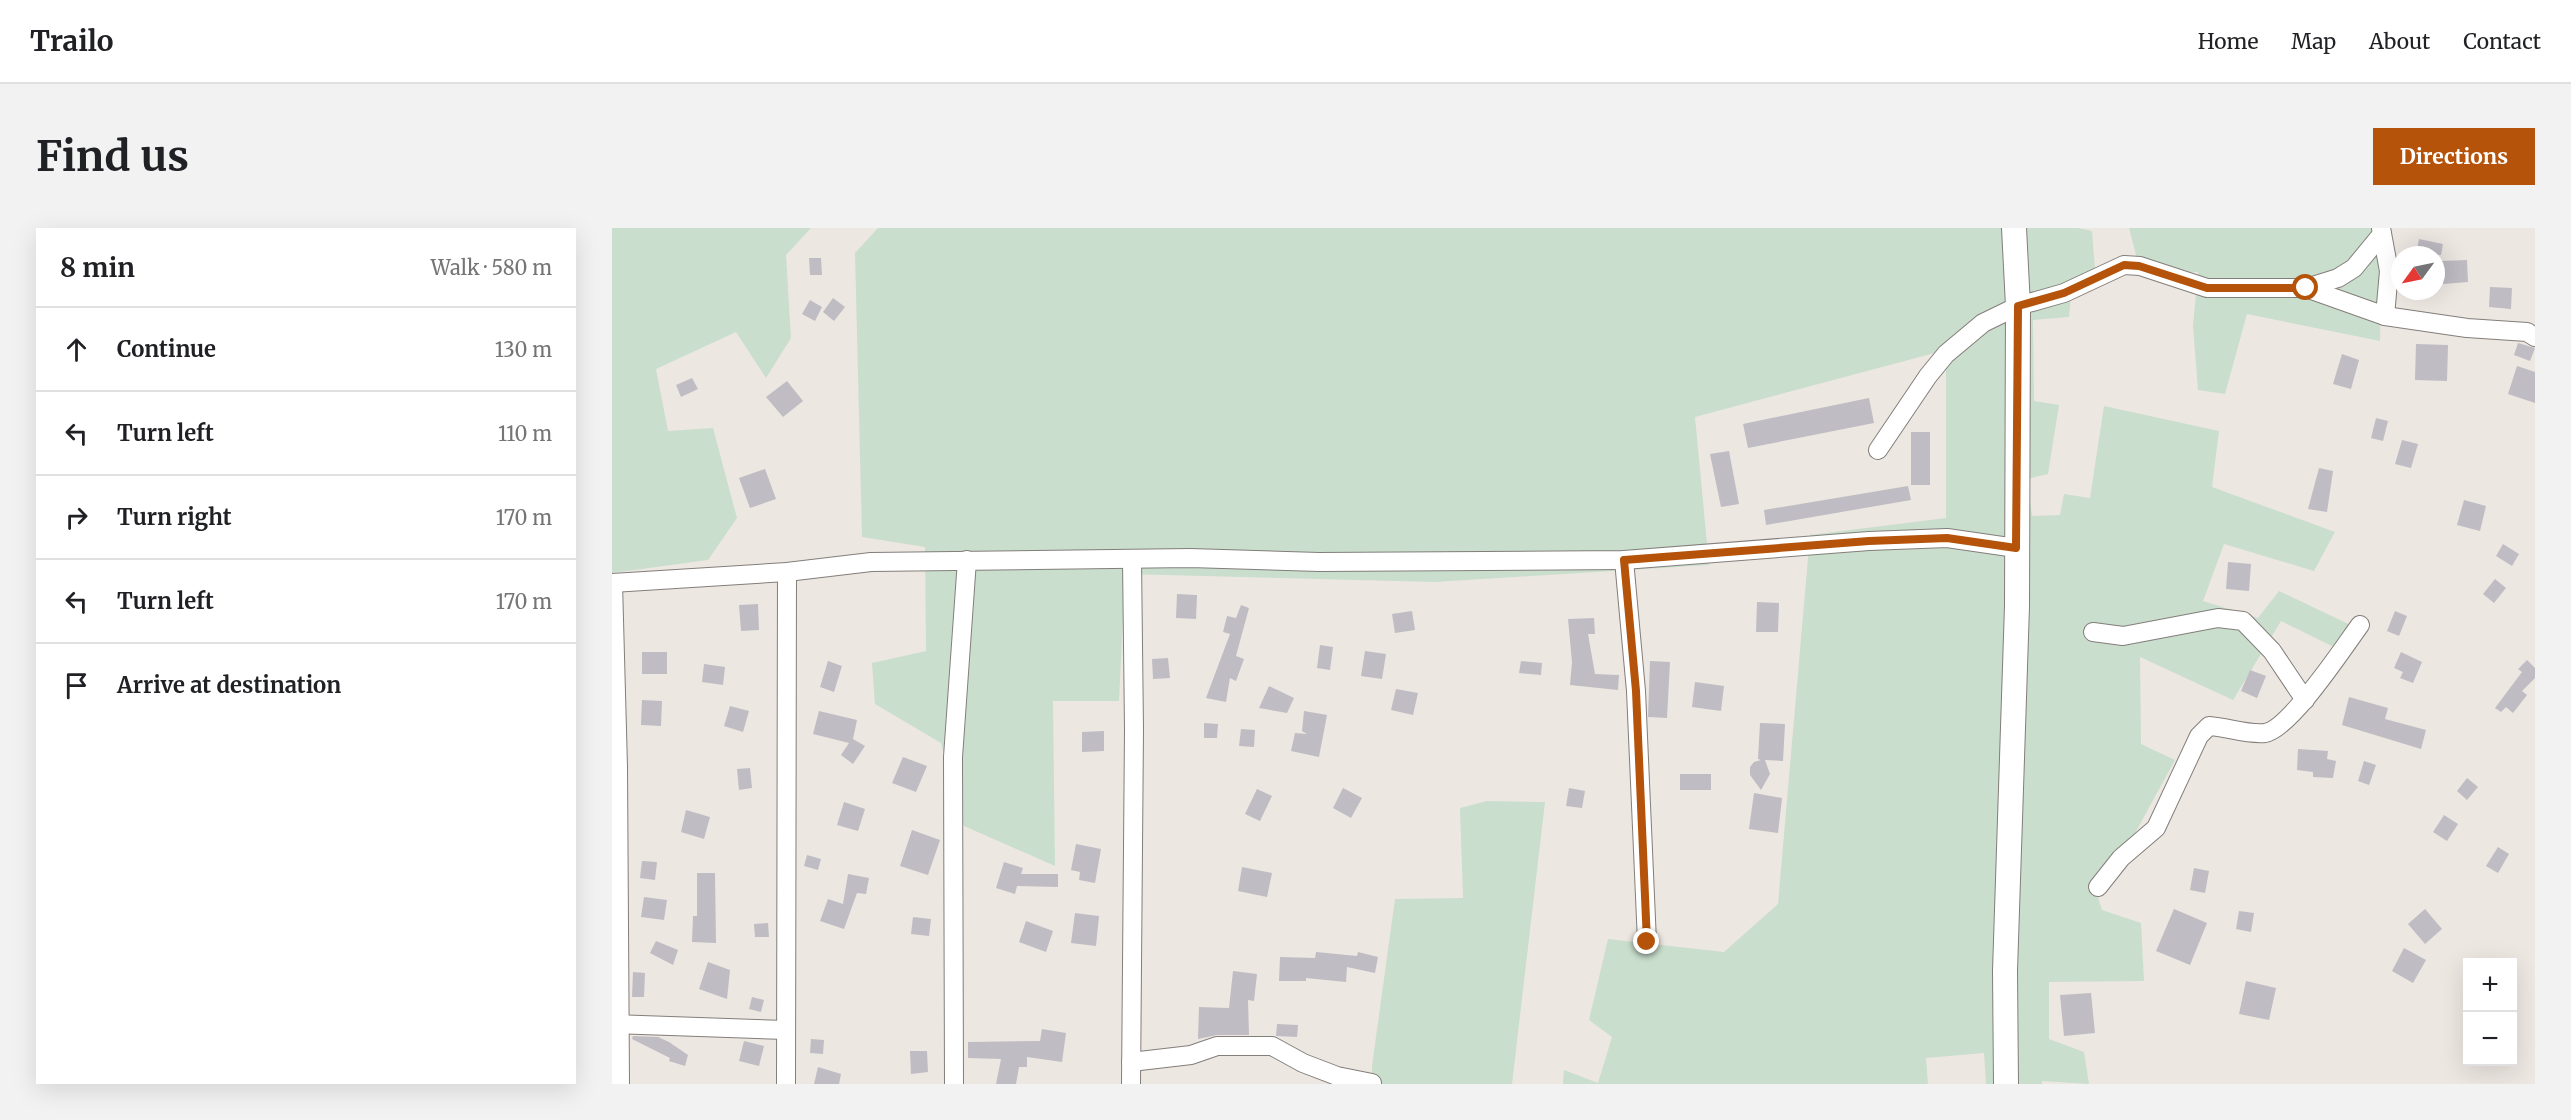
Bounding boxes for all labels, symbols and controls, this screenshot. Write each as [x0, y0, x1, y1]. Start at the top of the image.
text: Trailo [30, 23, 114, 59]
text: Home [2198, 28, 2258, 55]
text: Map [2291, 28, 2336, 55]
text: About [2369, 28, 2430, 55]
text: Contact [2463, 28, 2541, 55]
button: Directions [2373, 128, 2535, 185]
text: Find us [36, 130, 189, 182]
north arrow [2391, 246, 2445, 300]
text: 8 min [60, 251, 135, 284]
text: Walk · 580 m [431, 255, 552, 280]
route start [2292, 274, 2318, 300]
icon: ahead [60, 333, 93, 366]
text: Continue [117, 335, 216, 363]
text: 130 m [495, 337, 552, 362]
icon: left [60, 417, 93, 450]
text: Turn left [117, 419, 214, 447]
text: 110 m [498, 421, 552, 446]
icon: right [60, 501, 93, 534]
text: Turn right [117, 503, 231, 531]
text: 170 m [496, 505, 552, 530]
icon: left [60, 585, 93, 618]
text: Turn left [117, 587, 214, 615]
text: 170 m [496, 589, 552, 614]
icon: arrive [60, 669, 93, 702]
text: Arrive at destination [117, 671, 341, 699]
route end [1633, 928, 1659, 954]
map controls [2463, 958, 2517, 1066]
button: + [2463, 958, 2517, 1012]
button: − [2463, 1012, 2517, 1066]

